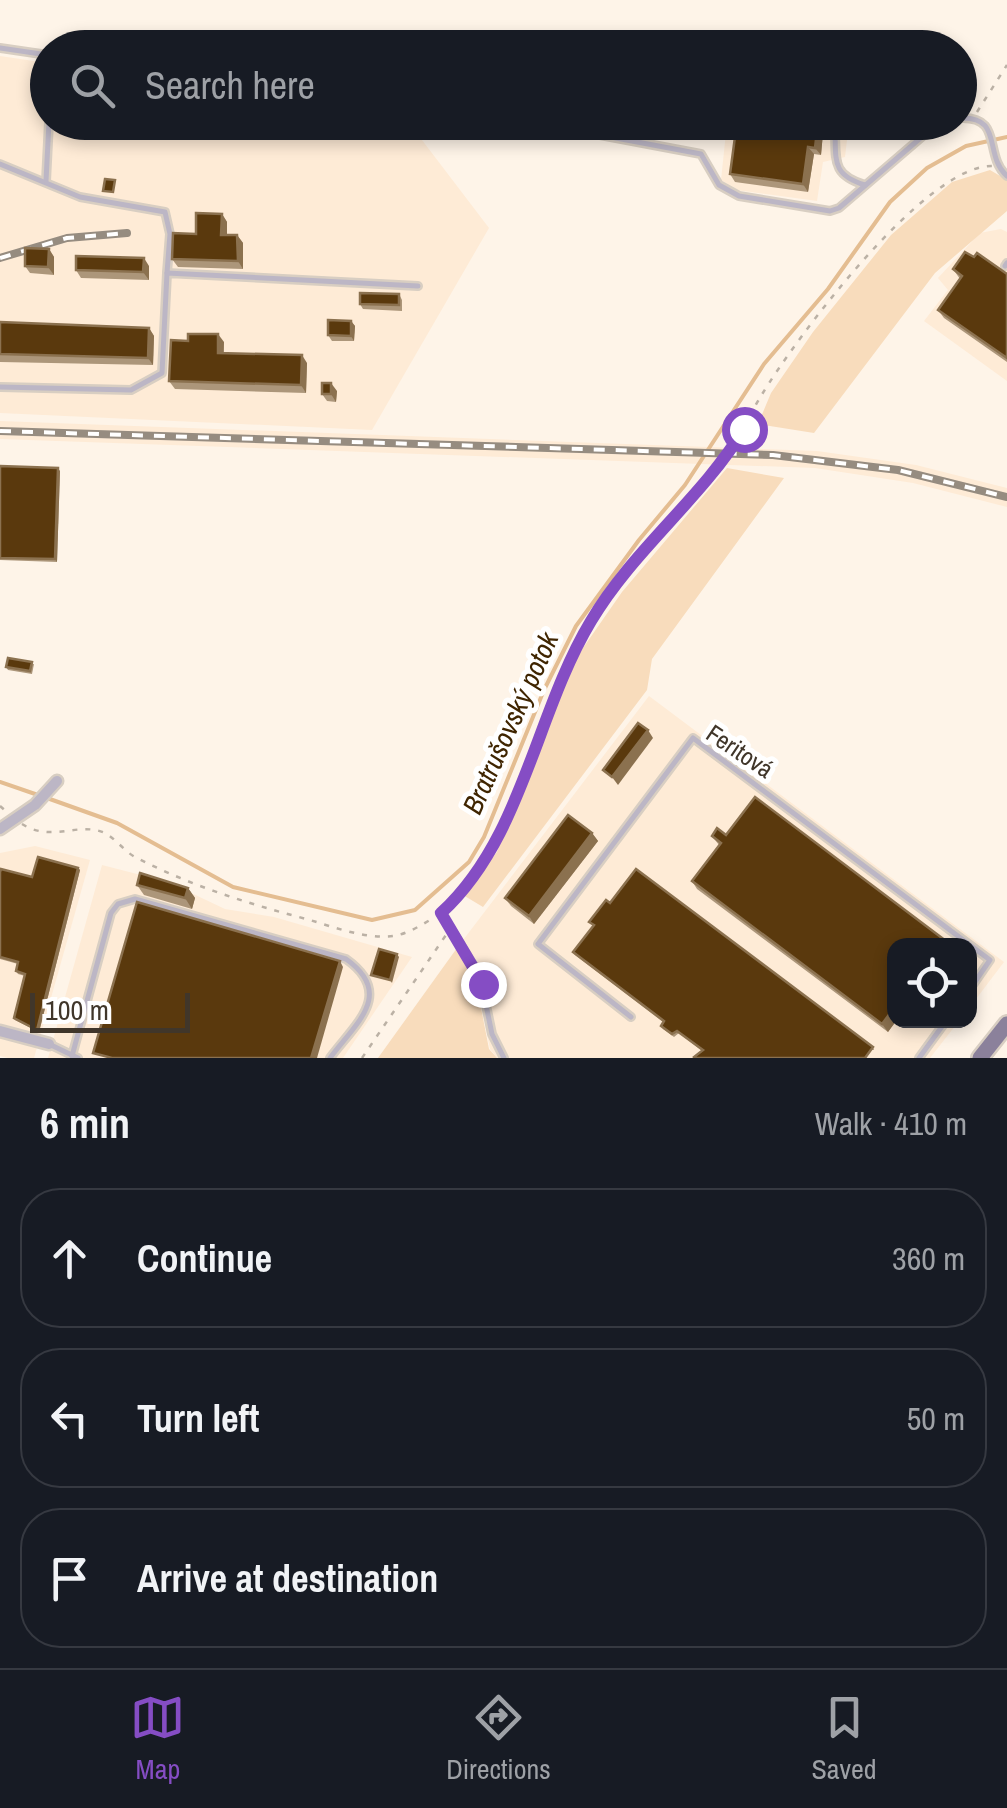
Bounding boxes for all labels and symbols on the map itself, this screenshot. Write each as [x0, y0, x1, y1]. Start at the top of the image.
route start [722, 407, 768, 453]
water label: Bratrušovský potok [453, 625, 568, 820]
street label: Feritová [700, 716, 781, 786]
route end [461, 962, 507, 1008]
scale bar [30, 988, 190, 1032]

